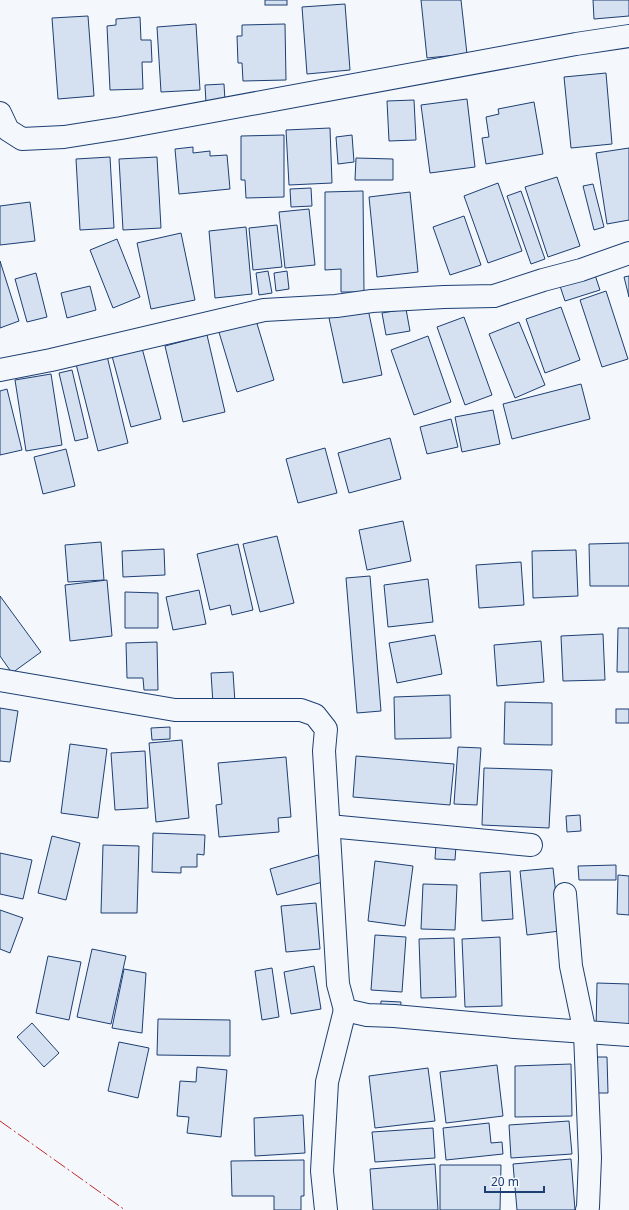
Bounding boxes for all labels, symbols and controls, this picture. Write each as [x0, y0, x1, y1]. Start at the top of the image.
scale bar [485, 1168, 544, 1194]
text: 20 m [491, 1173, 519, 1190]

